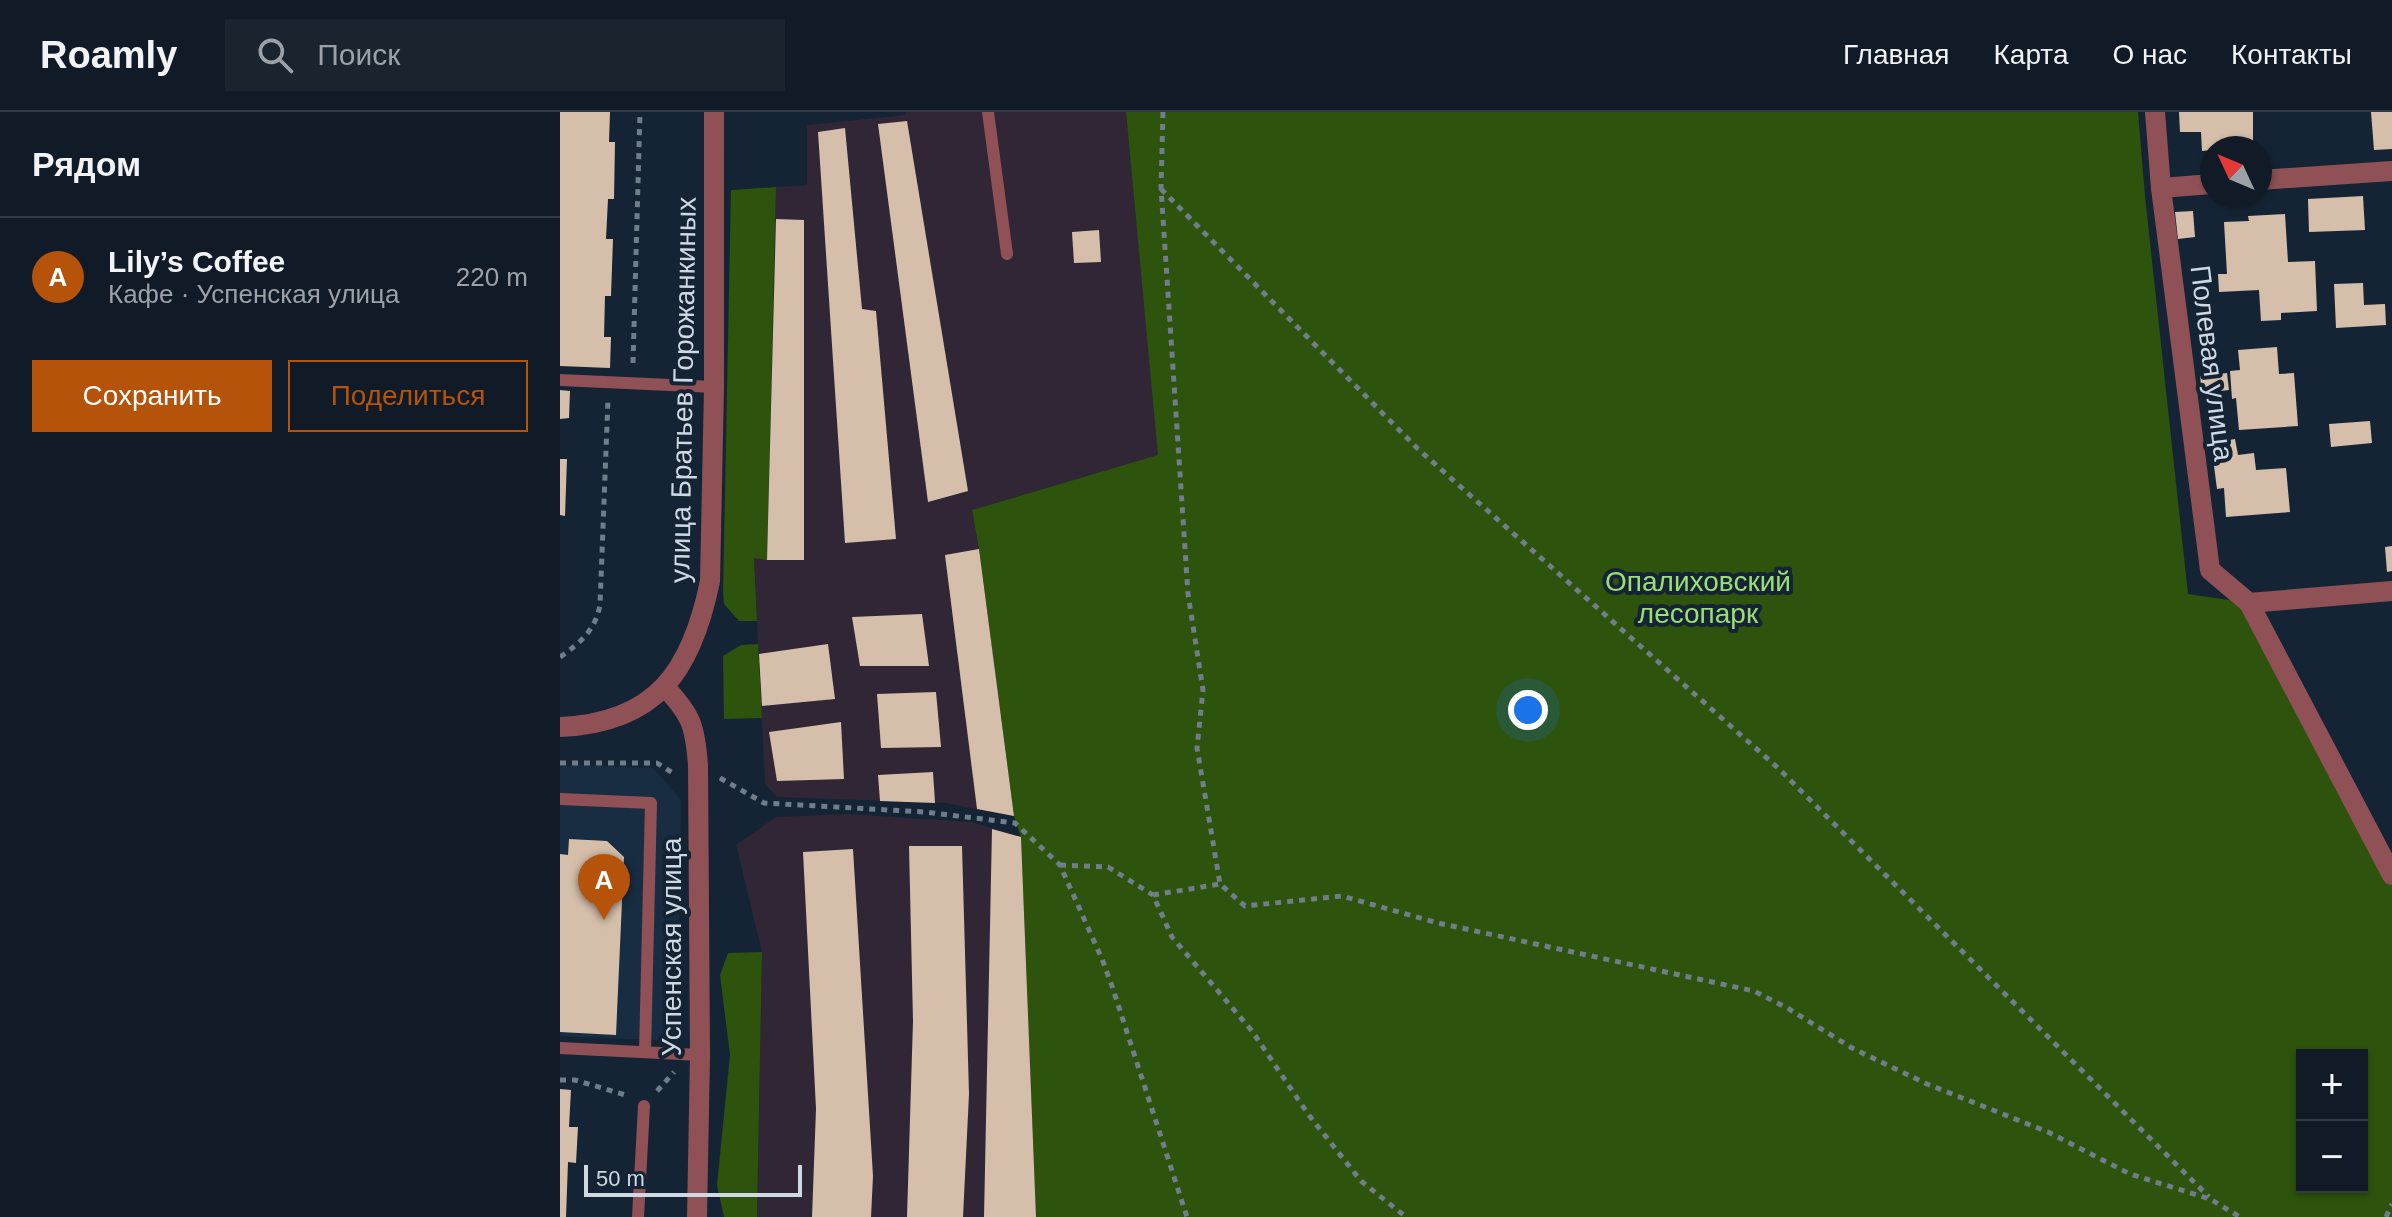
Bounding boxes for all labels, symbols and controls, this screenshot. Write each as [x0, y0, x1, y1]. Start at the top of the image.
search box [225, 19, 785, 91]
icon: search [253, 33, 297, 77]
text: Roamly [40, 34, 177, 76]
text: Поиск [317, 38, 400, 71]
text: Главная [1843, 39, 1950, 70]
text: Карта [1994, 39, 2068, 70]
text: О нас [2112, 39, 2187, 70]
text: Контакты [2231, 39, 2352, 70]
north arrow [2200, 136, 2272, 208]
text: Рядом [32, 145, 141, 183]
street label: улица Братьев Горожанкиных [664, 197, 702, 583]
text: Lily’s Coffee [108, 245, 285, 278]
text: A [49, 262, 67, 292]
text: 220 m [456, 262, 528, 292]
street label: Полевая улица [2185, 263, 2239, 463]
text: Кафе · Успенская улица [108, 279, 399, 309]
button: Сохранить [32, 360, 272, 432]
button: Поделиться [288, 360, 528, 432]
park label: Опалиховский лесопарк [1605, 566, 1791, 629]
your location [1508, 690, 1548, 730]
street label: Успенская улица [656, 837, 687, 1056]
pin: A [578, 854, 630, 920]
map controls [2296, 1049, 2368, 1193]
button: + [2296, 1049, 2368, 1121]
button: − [2296, 1121, 2368, 1193]
scale bar [584, 1161, 802, 1197]
text: 50 m [596, 1166, 645, 1191]

